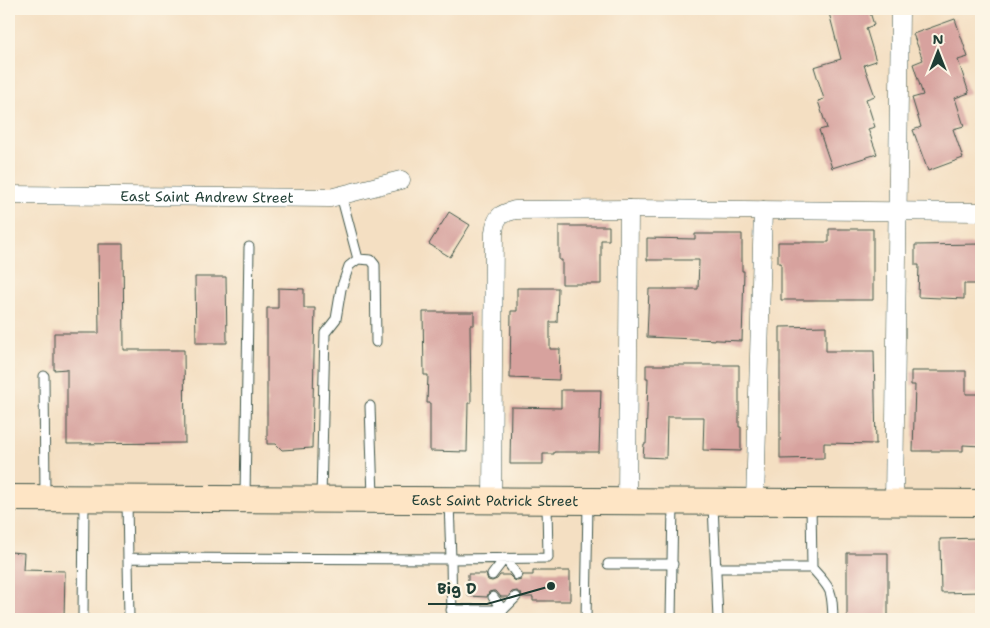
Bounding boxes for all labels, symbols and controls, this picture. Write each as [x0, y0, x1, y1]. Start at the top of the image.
north arrow [912, 28, 962, 78]
text: N [932, 30, 944, 48]
street label: East Saint Andrew Street [120, 187, 294, 207]
street label: East Saint Patrick Street [412, 491, 578, 510]
callout: Big D [428, 574, 487, 604]
text: Big D [437, 579, 477, 599]

